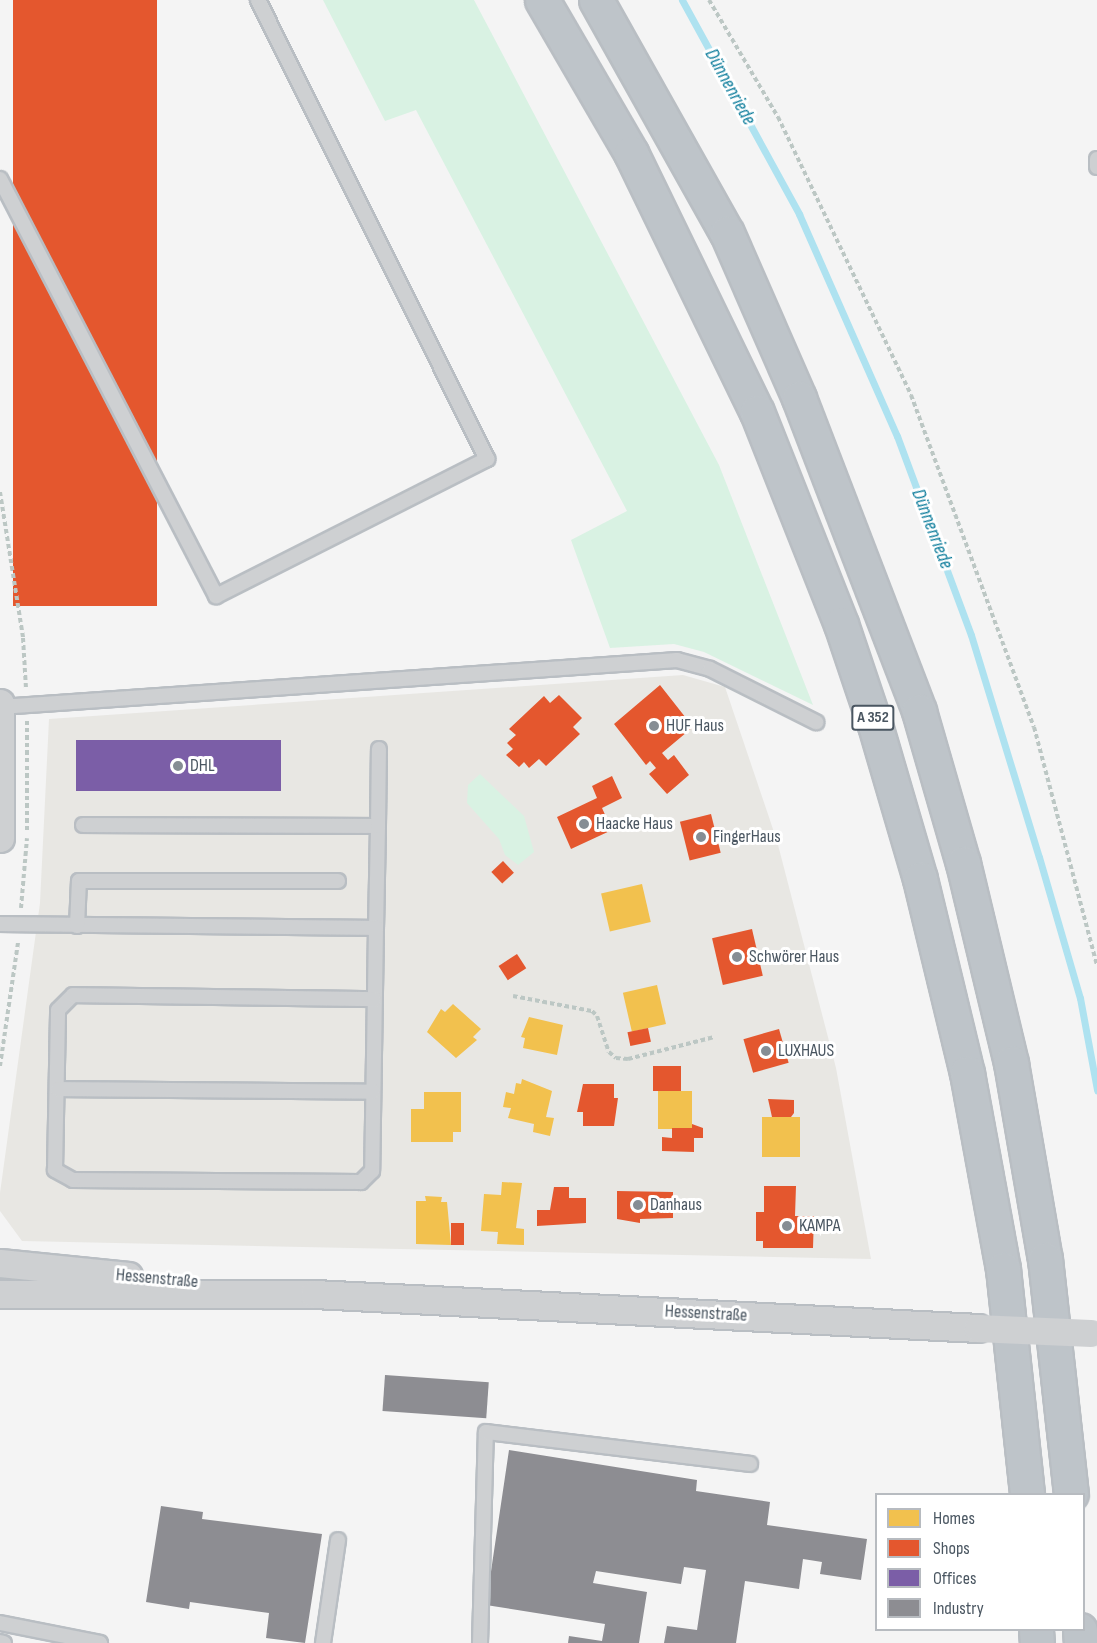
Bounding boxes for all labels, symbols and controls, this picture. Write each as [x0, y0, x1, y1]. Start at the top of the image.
water label: Dünnenriede [699, 45, 761, 129]
water label: Dünnenriede [906, 486, 958, 572]
road number: A 352 [850, 705, 896, 731]
place label: HUF Haus [666, 715, 724, 737]
marker: HUF Haus [647, 719, 661, 733]
place label: DHL [190, 755, 215, 777]
marker: DHL [171, 759, 185, 773]
place label: Haacke Haus [596, 813, 673, 835]
marker: Haacke Haus [577, 817, 591, 831]
place label: FingerHaus [713, 826, 781, 848]
marker: FingerHaus [694, 830, 708, 844]
place label: Schwörer Haus [749, 946, 839, 968]
marker: Schwörer Haus [730, 950, 744, 964]
place label: LUXHAUS [778, 1040, 834, 1062]
marker: LUXHAUS [759, 1044, 773, 1058]
place label: Danhaus [650, 1194, 702, 1216]
marker: Danhaus [631, 1198, 645, 1212]
place label: KAMPA [799, 1215, 840, 1237]
marker: KAMPA [780, 1219, 794, 1233]
street label: Hessenstraße [115, 1265, 199, 1293]
street label: Hessenstraße [664, 1301, 748, 1327]
legend [875, 1493, 1085, 1631]
text: Homes [933, 1508, 975, 1529]
text: Shops [933, 1538, 970, 1559]
text: Offices [933, 1568, 976, 1589]
text: Industry [933, 1598, 984, 1619]

